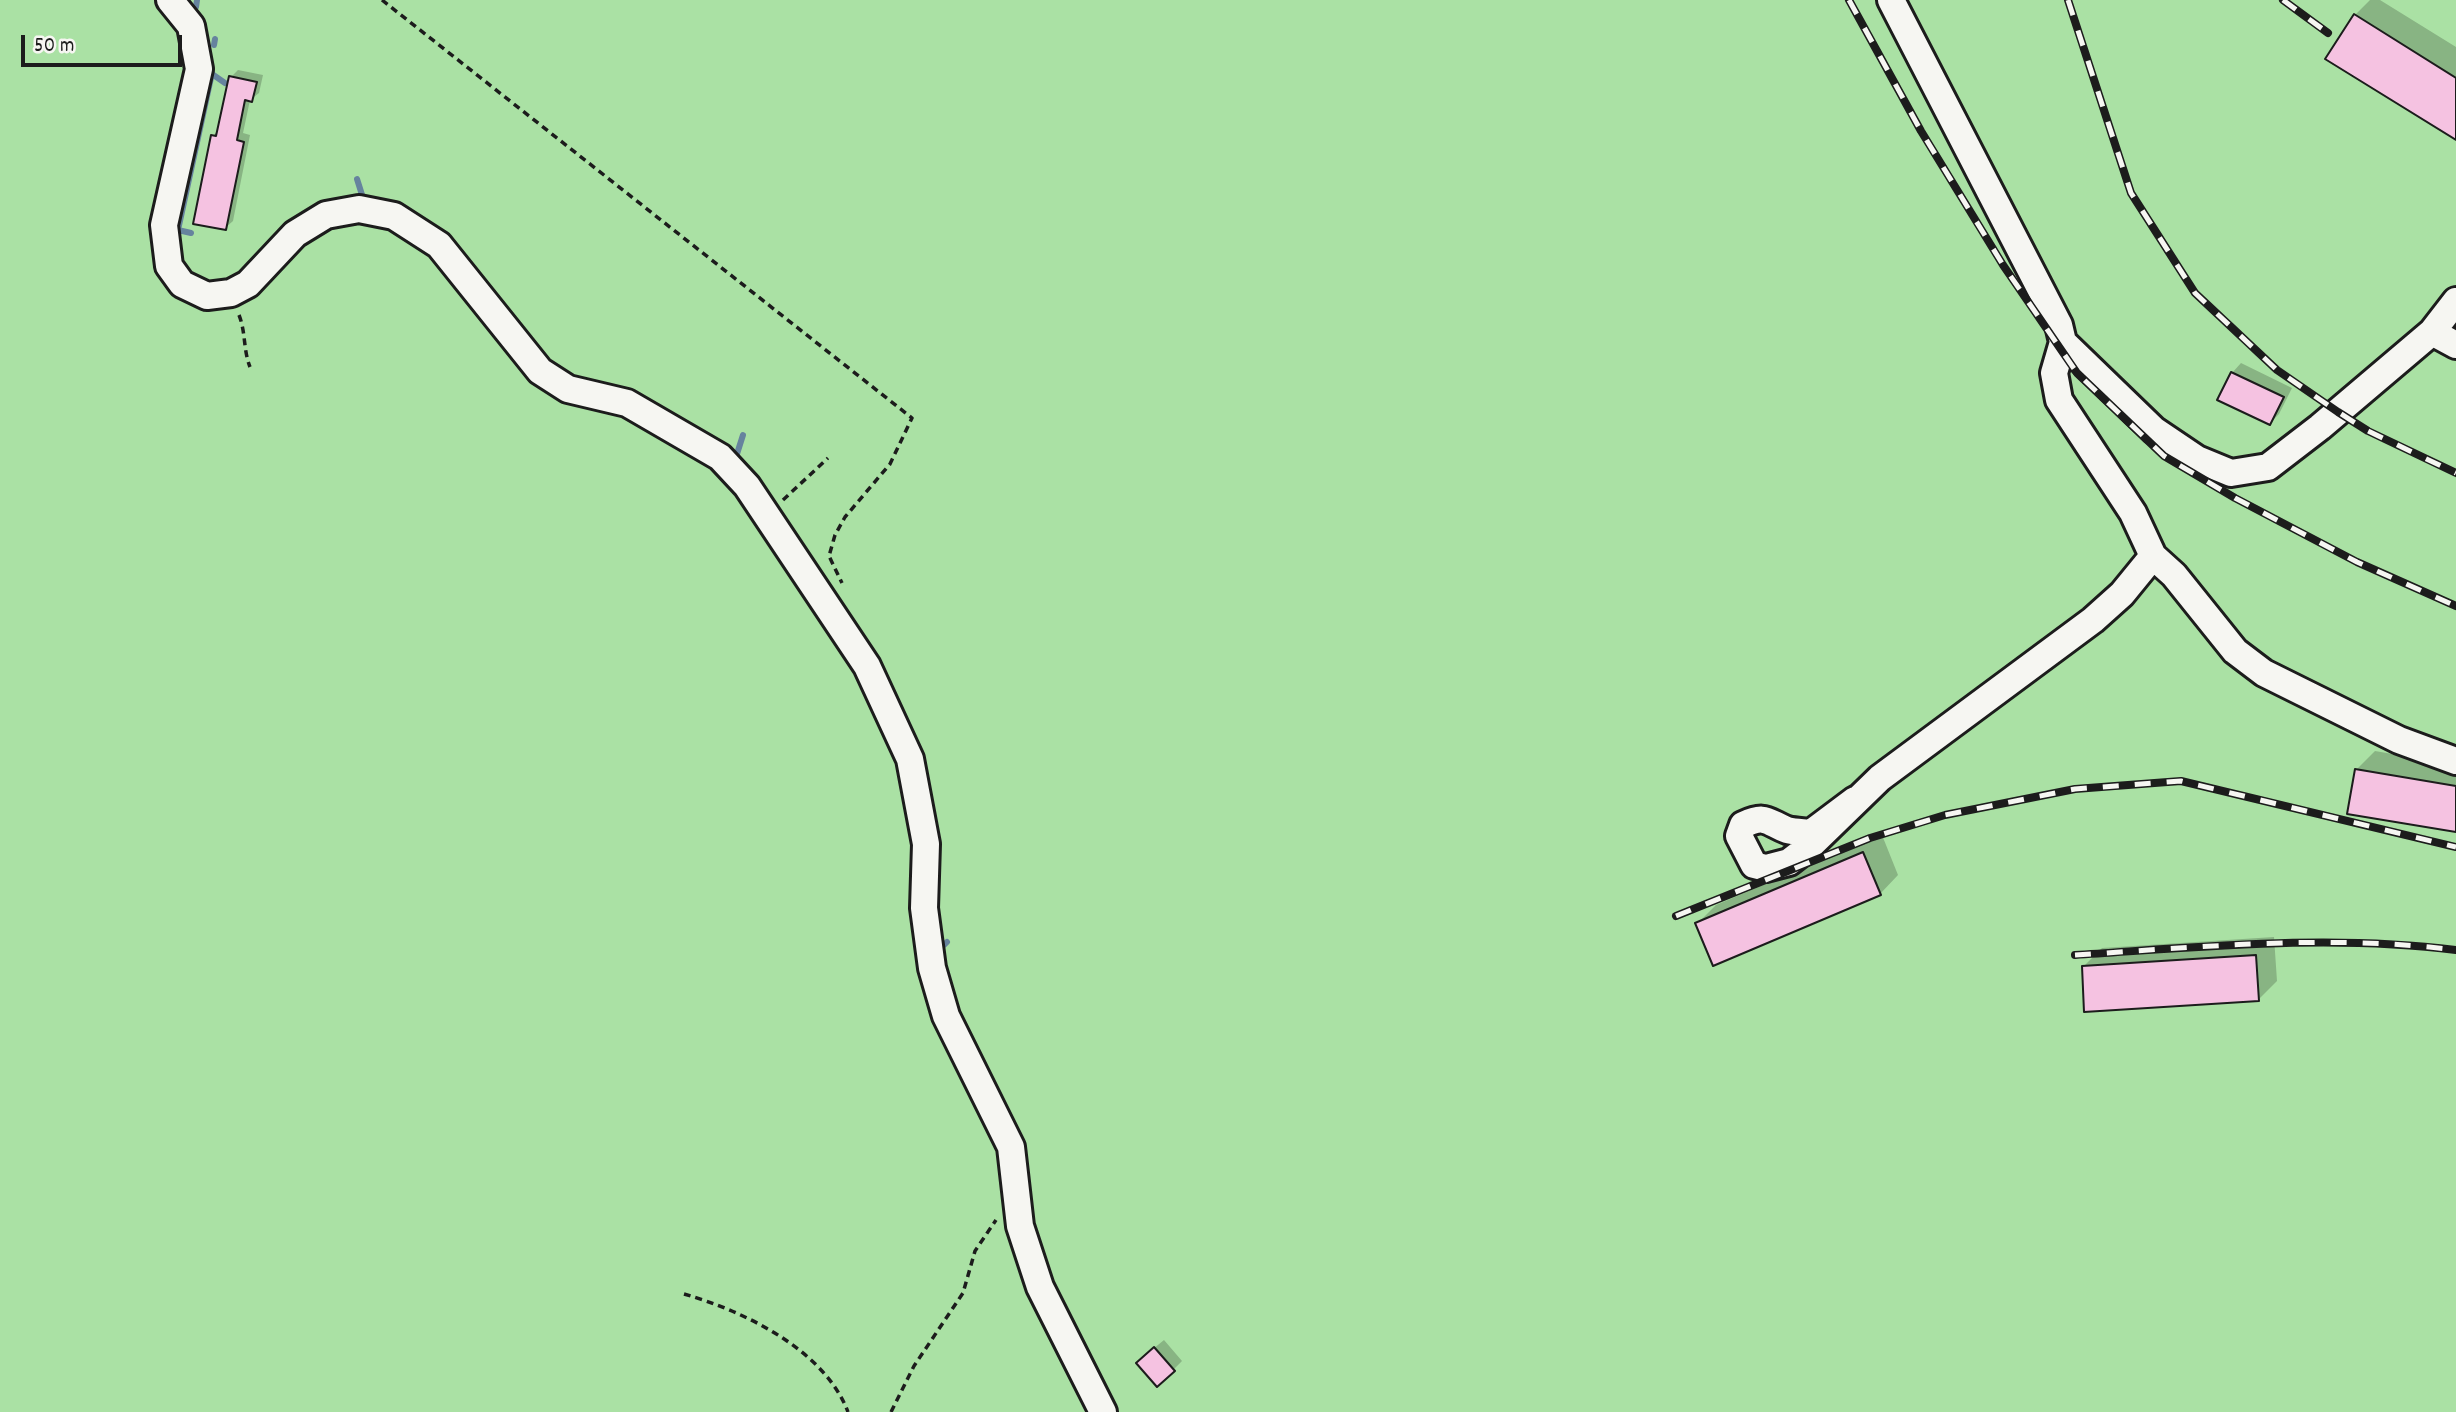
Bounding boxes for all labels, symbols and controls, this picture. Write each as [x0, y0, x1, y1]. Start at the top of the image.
scale bar [24, 21, 186, 65]
text: 50 m [34, 32, 74, 62]

